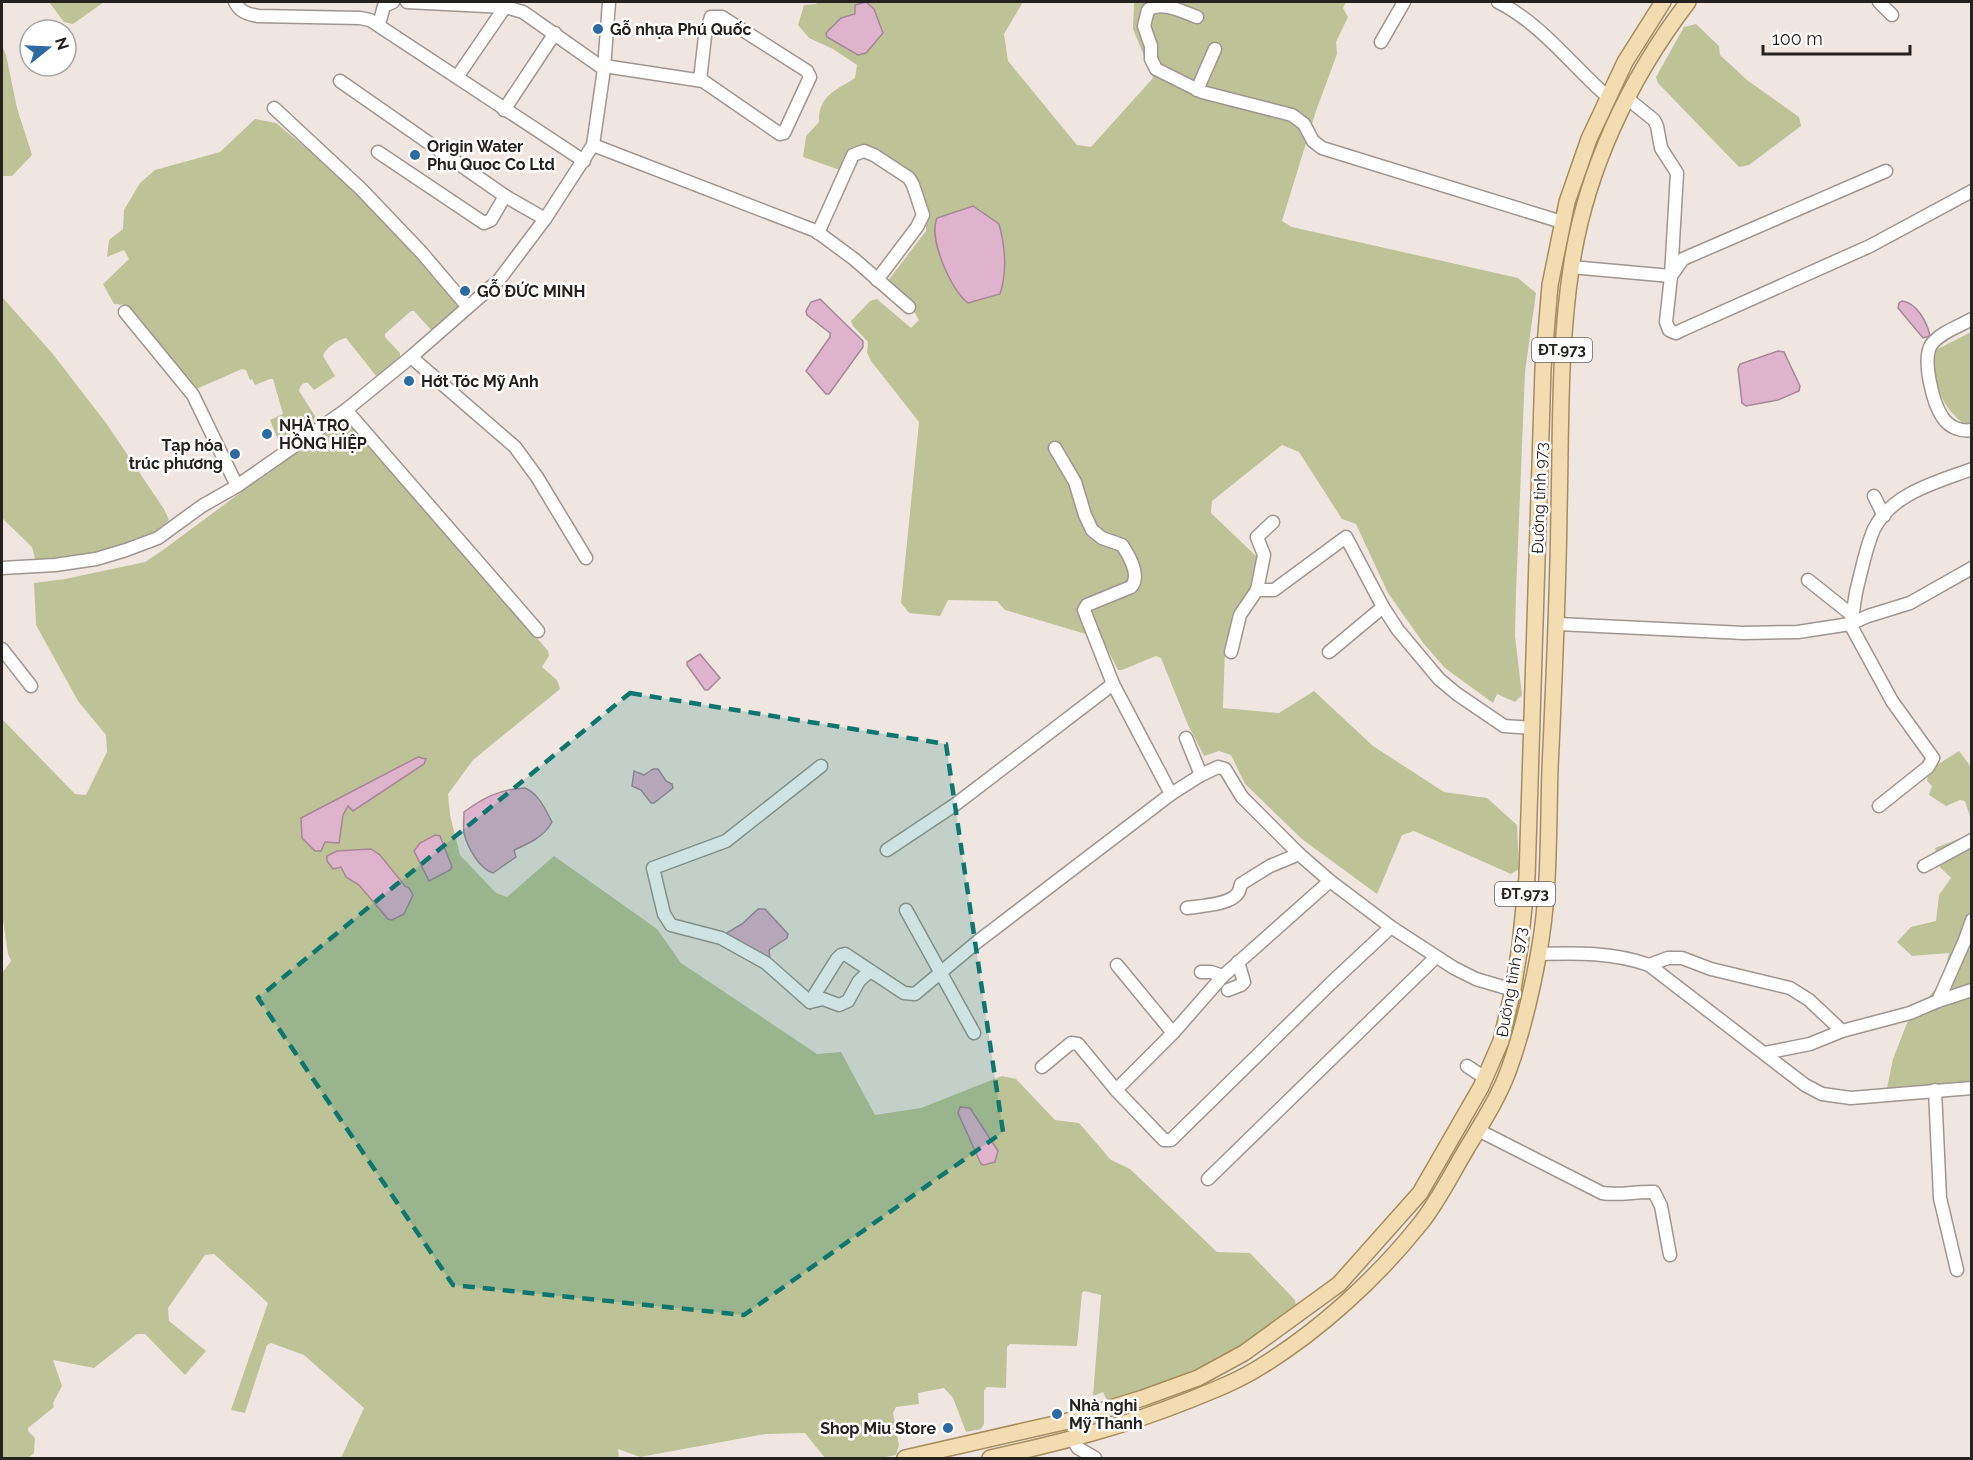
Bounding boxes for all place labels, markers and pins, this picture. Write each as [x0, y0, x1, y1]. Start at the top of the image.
place label: Gỗ nhựa Phú Quốc [610, 19, 751, 39]
marker: Gỗ nhựa Phú Quốc [591, 22, 605, 36]
place label: Origin Water Phu Quoc Co Ltd [427, 137, 555, 174]
marker: Origin Water Phu Quoc Co Ltd [408, 148, 422, 162]
place label: GỖ ĐỨC MINH [477, 278, 585, 301]
marker: GỖ ĐỨC MINH [458, 284, 472, 298]
place label: Hớt Tóc Mỹ Anh [421, 372, 539, 391]
marker: Hớt Tóc Mỹ Anh [402, 374, 416, 388]
place label: NHÀ TRỌ HỒNG HIỆP [279, 415, 367, 453]
marker: NHÀ TRỌ HỒNG HIỆP [260, 427, 274, 441]
place label: Tạp hóa trúc phương [129, 436, 223, 473]
marker: Tạp hóa trúc phương [228, 447, 242, 461]
place label: Nhà nghỉ Mỹ Thanh [1069, 1396, 1143, 1433]
marker: Nhà nghỉ Mỹ Thanh [1050, 1407, 1064, 1421]
place label: Shop Miu Store [820, 1419, 936, 1438]
marker: Shop Miu Store [941, 1421, 955, 1435]

